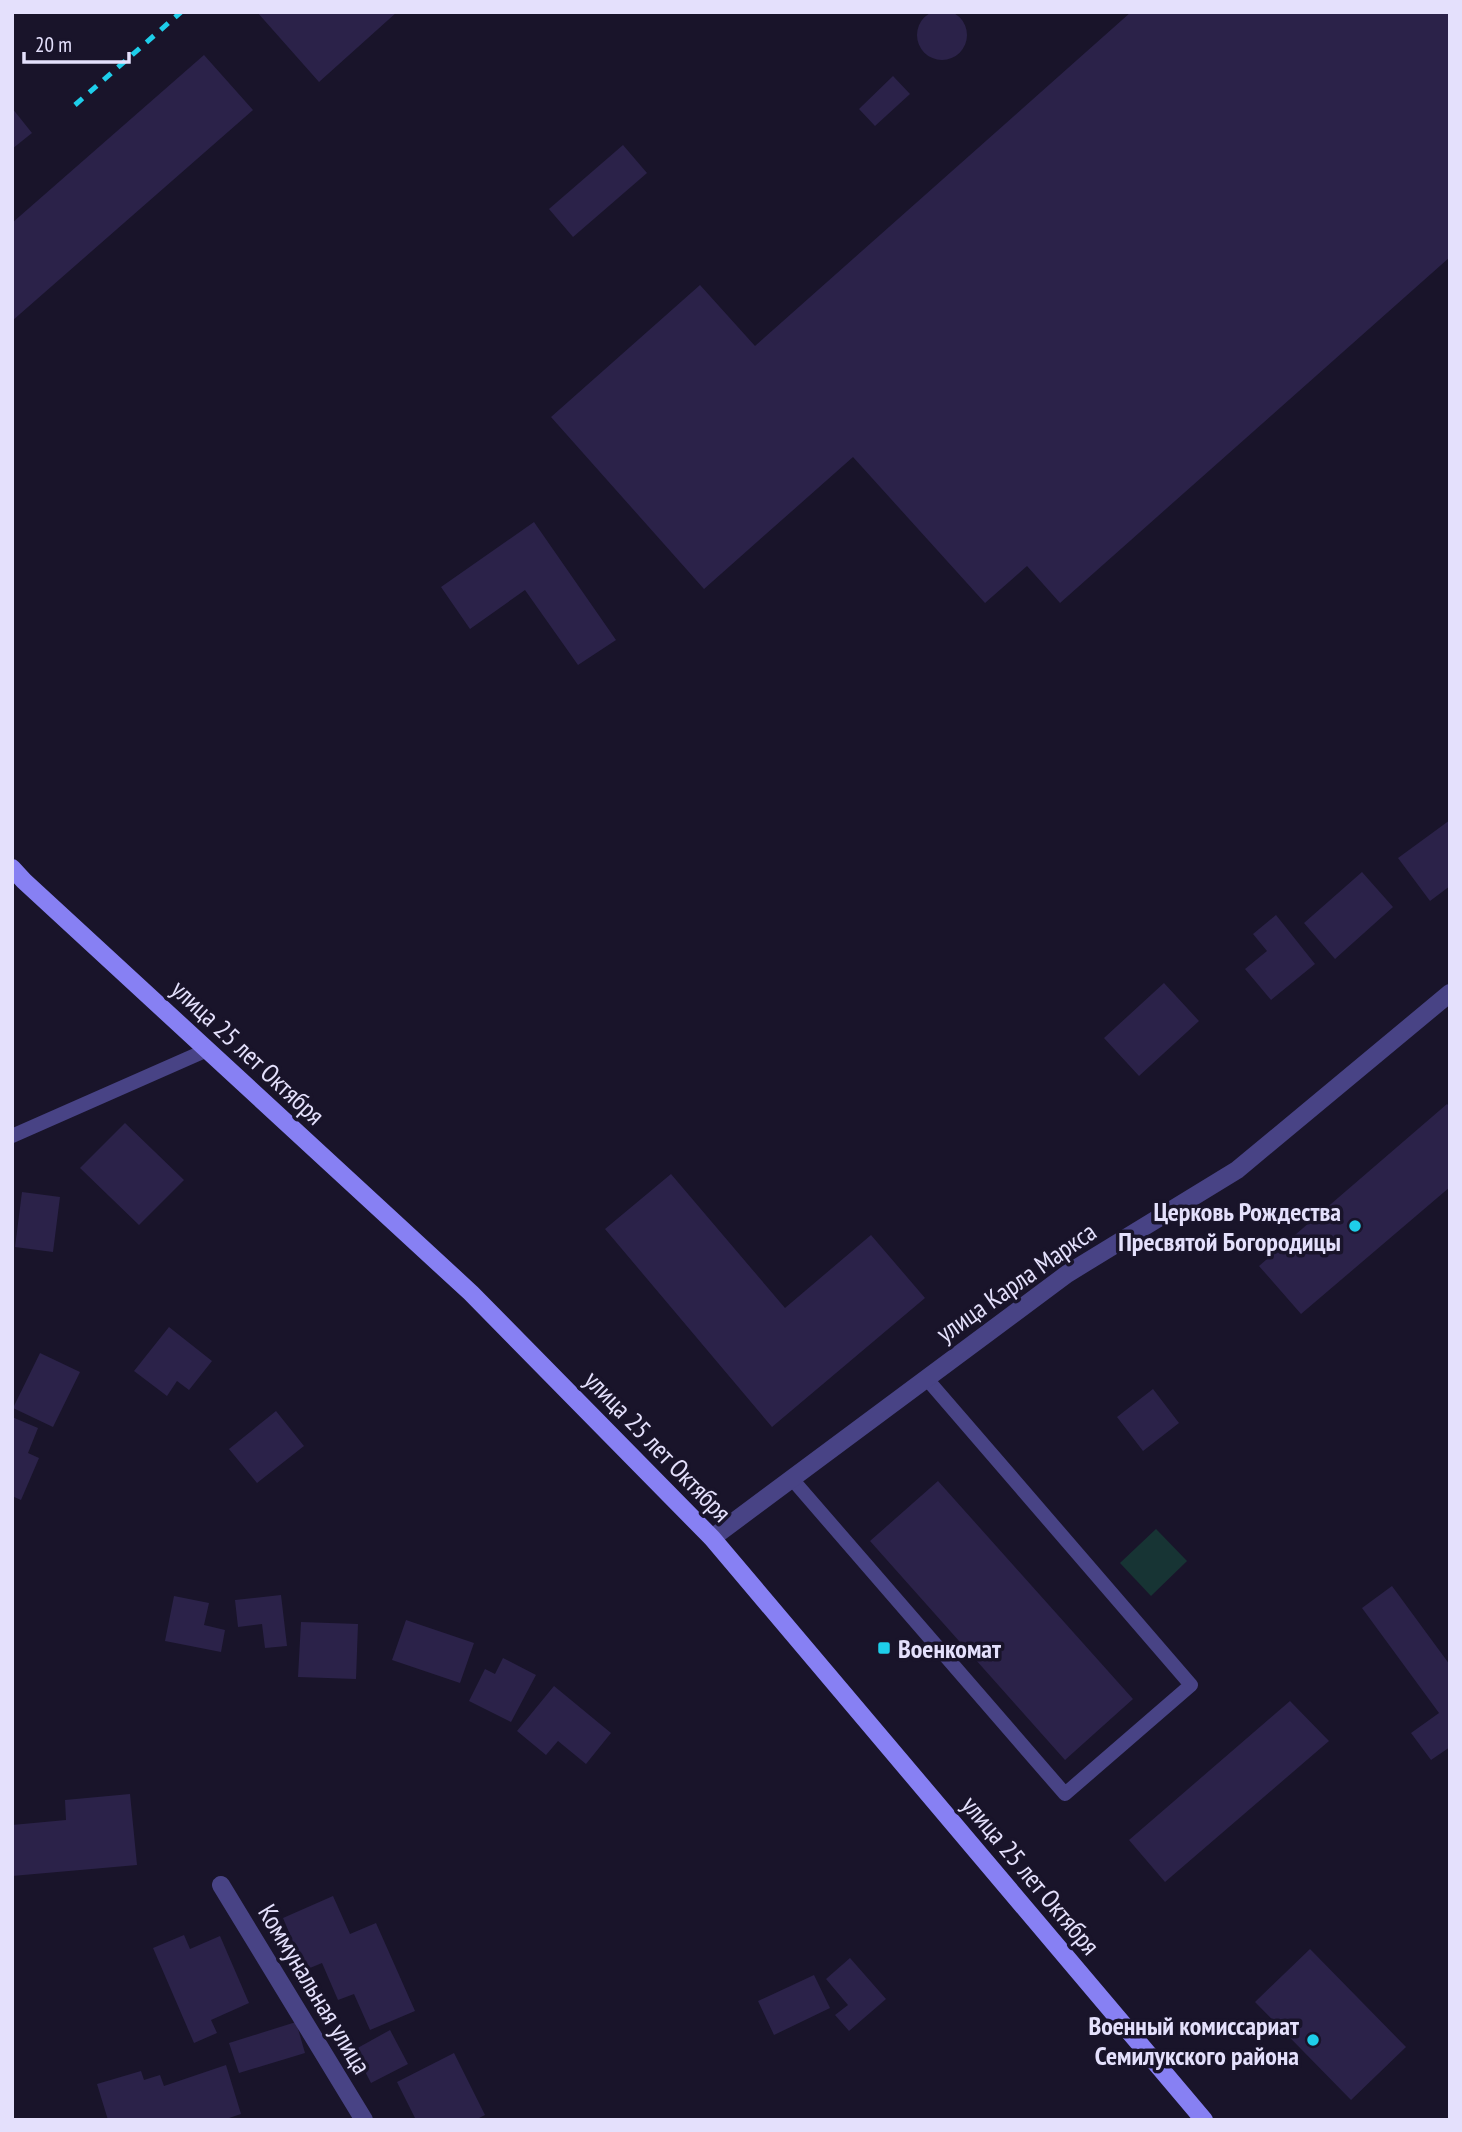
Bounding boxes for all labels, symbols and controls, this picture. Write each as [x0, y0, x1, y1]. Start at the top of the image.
scale bar [24, 21, 130, 65]
text: 20 m [35, 31, 72, 58]
street label: улица 25 лет Октября [164, 973, 332, 1131]
place label: Церковь Рождества Пресвятой Богородицы [1118, 1195, 1341, 1258]
street label: улица Карла Маркса [930, 1215, 1102, 1349]
marker: Церковь Рождества Пресвятой Богородицы [1347, 1218, 1363, 1234]
street label: улица 25 лет Октября [578, 1363, 738, 1529]
place label: Военкомат [898, 1632, 1001, 1665]
marker: Военкомат [876, 1640, 892, 1656]
street label: улица 25 лет Октября [955, 1789, 1107, 1961]
street label: Коммунальная улица [251, 1898, 379, 2080]
place label: Военный комиссариат Семилукского района [1088, 2009, 1299, 2072]
marker: Военный комиссариат Семилукского района [1305, 2032, 1321, 2048]

